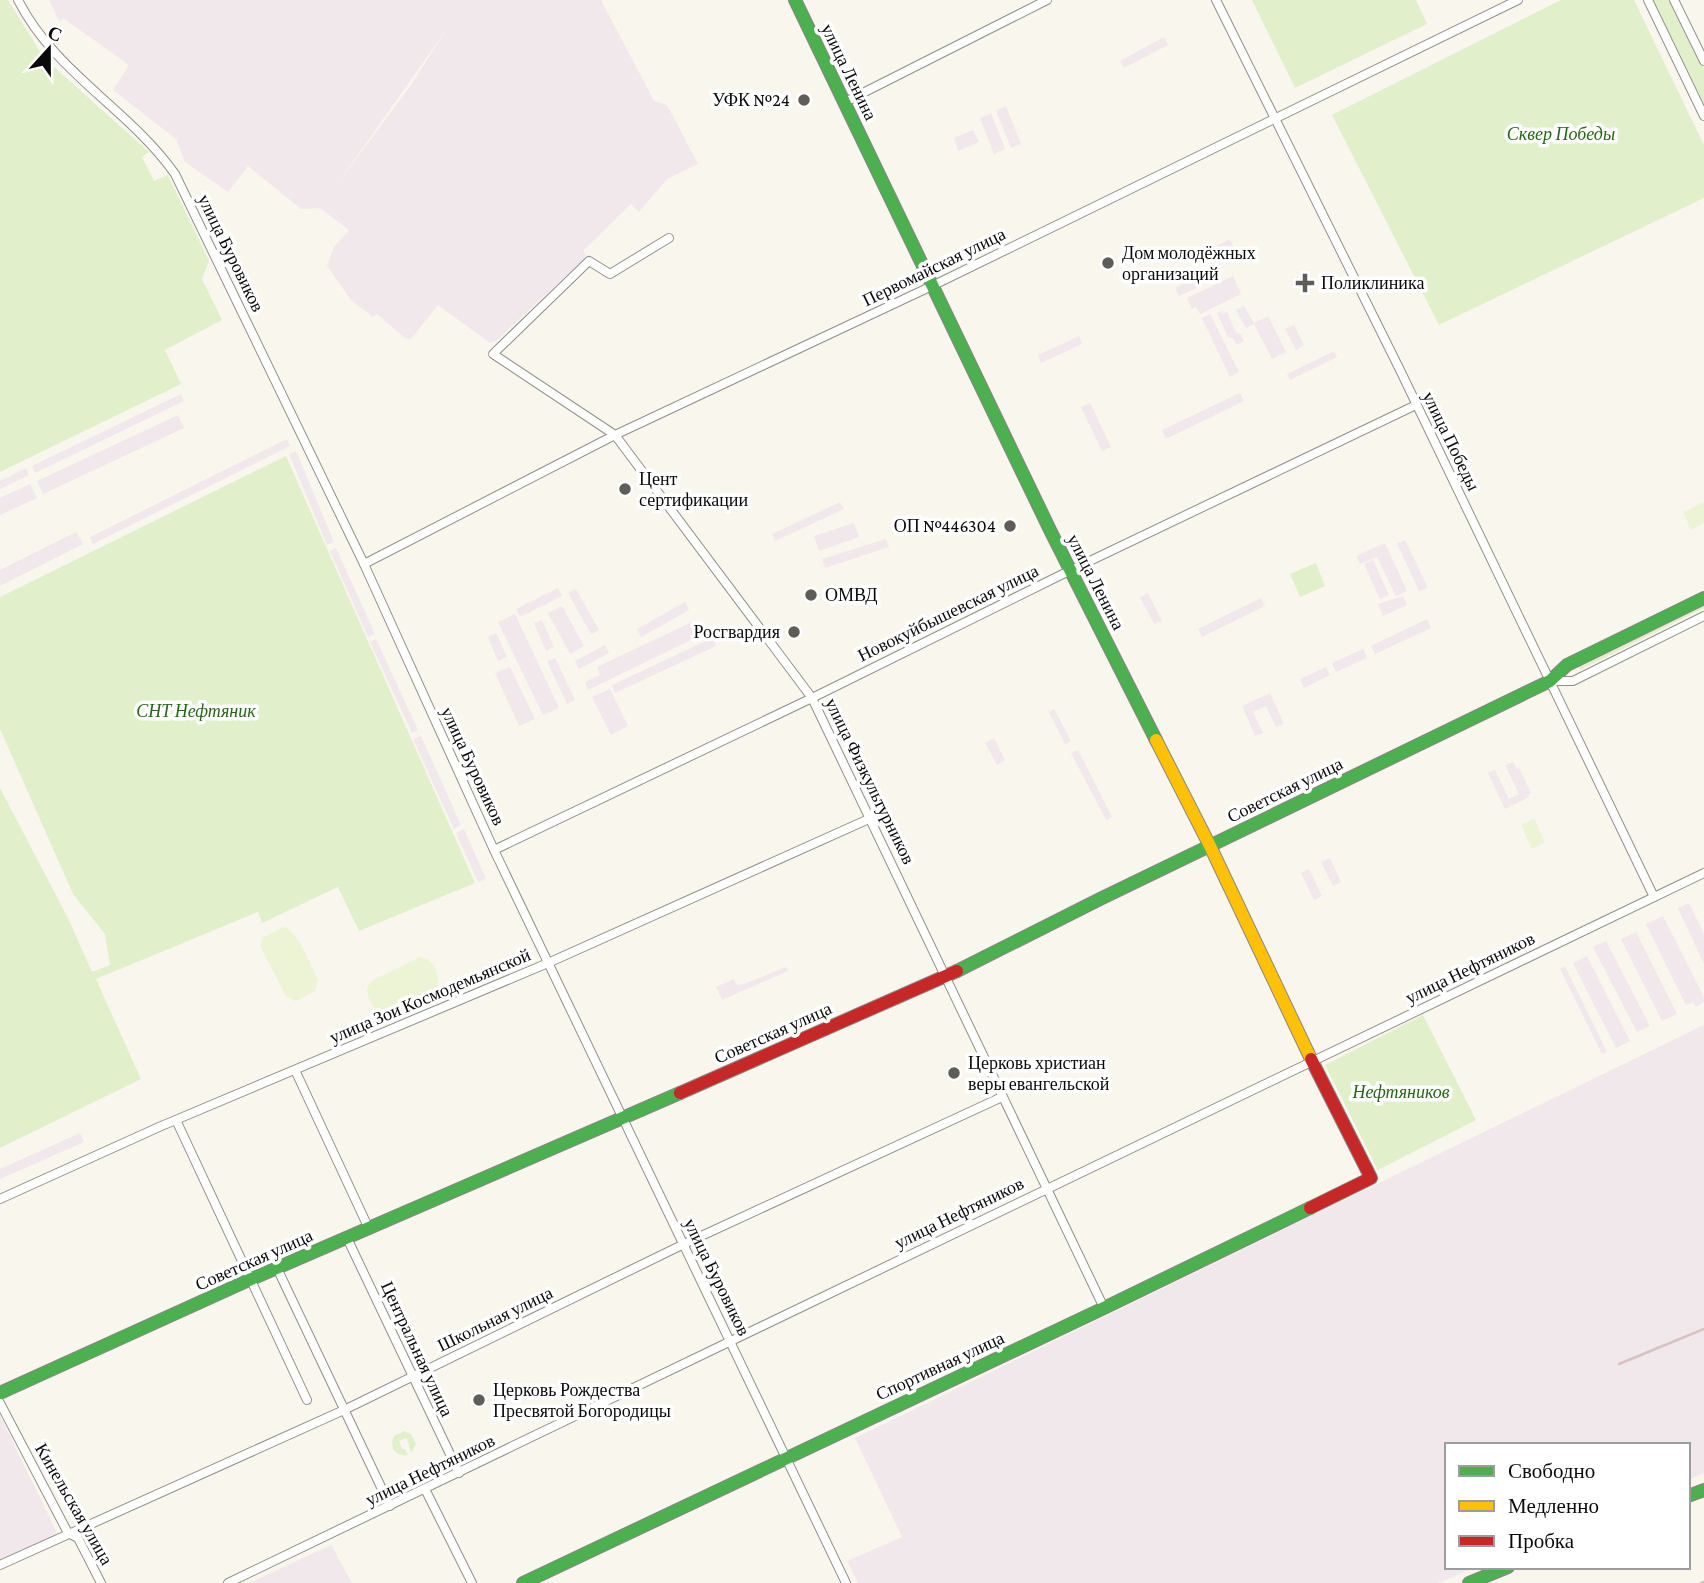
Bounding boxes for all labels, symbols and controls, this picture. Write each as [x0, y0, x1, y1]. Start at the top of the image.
north arrow [14, 14, 84, 84]
text: С [45, 21, 65, 46]
street label: улица Ленина [817, 21, 881, 123]
place label: УФК №24 [712, 90, 790, 110]
marker: УФК №24 [796, 92, 812, 108]
park label: Сквер Победы [1507, 124, 1615, 144]
street label: улица Буровиков [194, 191, 268, 315]
street label: Первомайская улица [859, 224, 1009, 310]
place label: Дом молодёжных организаций [1122, 243, 1256, 284]
marker: Дом молодёжных организаций [1100, 255, 1116, 271]
marker: Поликлиника [1295, 273, 1315, 293]
place label: Поликлиника [1321, 273, 1424, 293]
street label: улица Победы [1418, 388, 1484, 494]
place label: Цент сертификации [639, 469, 748, 510]
marker: Цент сертификации [617, 481, 633, 497]
place label: ОП №446304 [894, 516, 996, 536]
marker: ОП №446304 [1002, 518, 1018, 534]
street label: улица Ленина [1063, 531, 1129, 633]
street label: Новокуйбышевская улица [854, 560, 1042, 666]
place label: ОМВД [825, 585, 878, 605]
marker: ОМВД [803, 587, 819, 603]
place label: Росгвардия [694, 622, 780, 642]
marker: Росгвардия [786, 624, 802, 640]
street label: улица Физкультурников [821, 695, 919, 867]
park label: СНТ Нефтяник [136, 701, 256, 721]
street label: улица Буровиков [437, 704, 509, 828]
street label: Советская улица [1224, 753, 1346, 827]
street label: улица Нефтяников [1402, 928, 1538, 1008]
street label: улица Зои Космодемьянской [326, 944, 534, 1047]
street label: Советская улица [711, 998, 835, 1068]
place label: Церковь христиан веры евангельской [968, 1053, 1110, 1094]
marker: Церковь христиан веры евангельской [946, 1065, 962, 1081]
park label: Нефтяников [1351, 1082, 1450, 1102]
street label: улица Нефтяников [891, 1173, 1027, 1253]
street label: улица Буровиков [680, 1215, 754, 1339]
street label: Советская улица [192, 1225, 316, 1295]
street label: Центральная улица [377, 1278, 457, 1420]
street label: Школьная улица [434, 1282, 556, 1356]
street label: Спортивная улица [873, 1328, 1007, 1404]
place label: Церковь Рождества Пресвятой Богородицы [493, 1380, 671, 1421]
marker: Церковь Рождества Пресвятой Богородицы [471, 1392, 487, 1408]
street label: улица Нефтяников [362, 1430, 498, 1510]
street label: Кинельская улица [31, 1440, 117, 1568]
legend [1445, 1443, 1690, 1569]
text: Свободно [1508, 1459, 1595, 1483]
text: Медленно [1508, 1494, 1599, 1518]
text: Пробка [1508, 1529, 1575, 1553]

